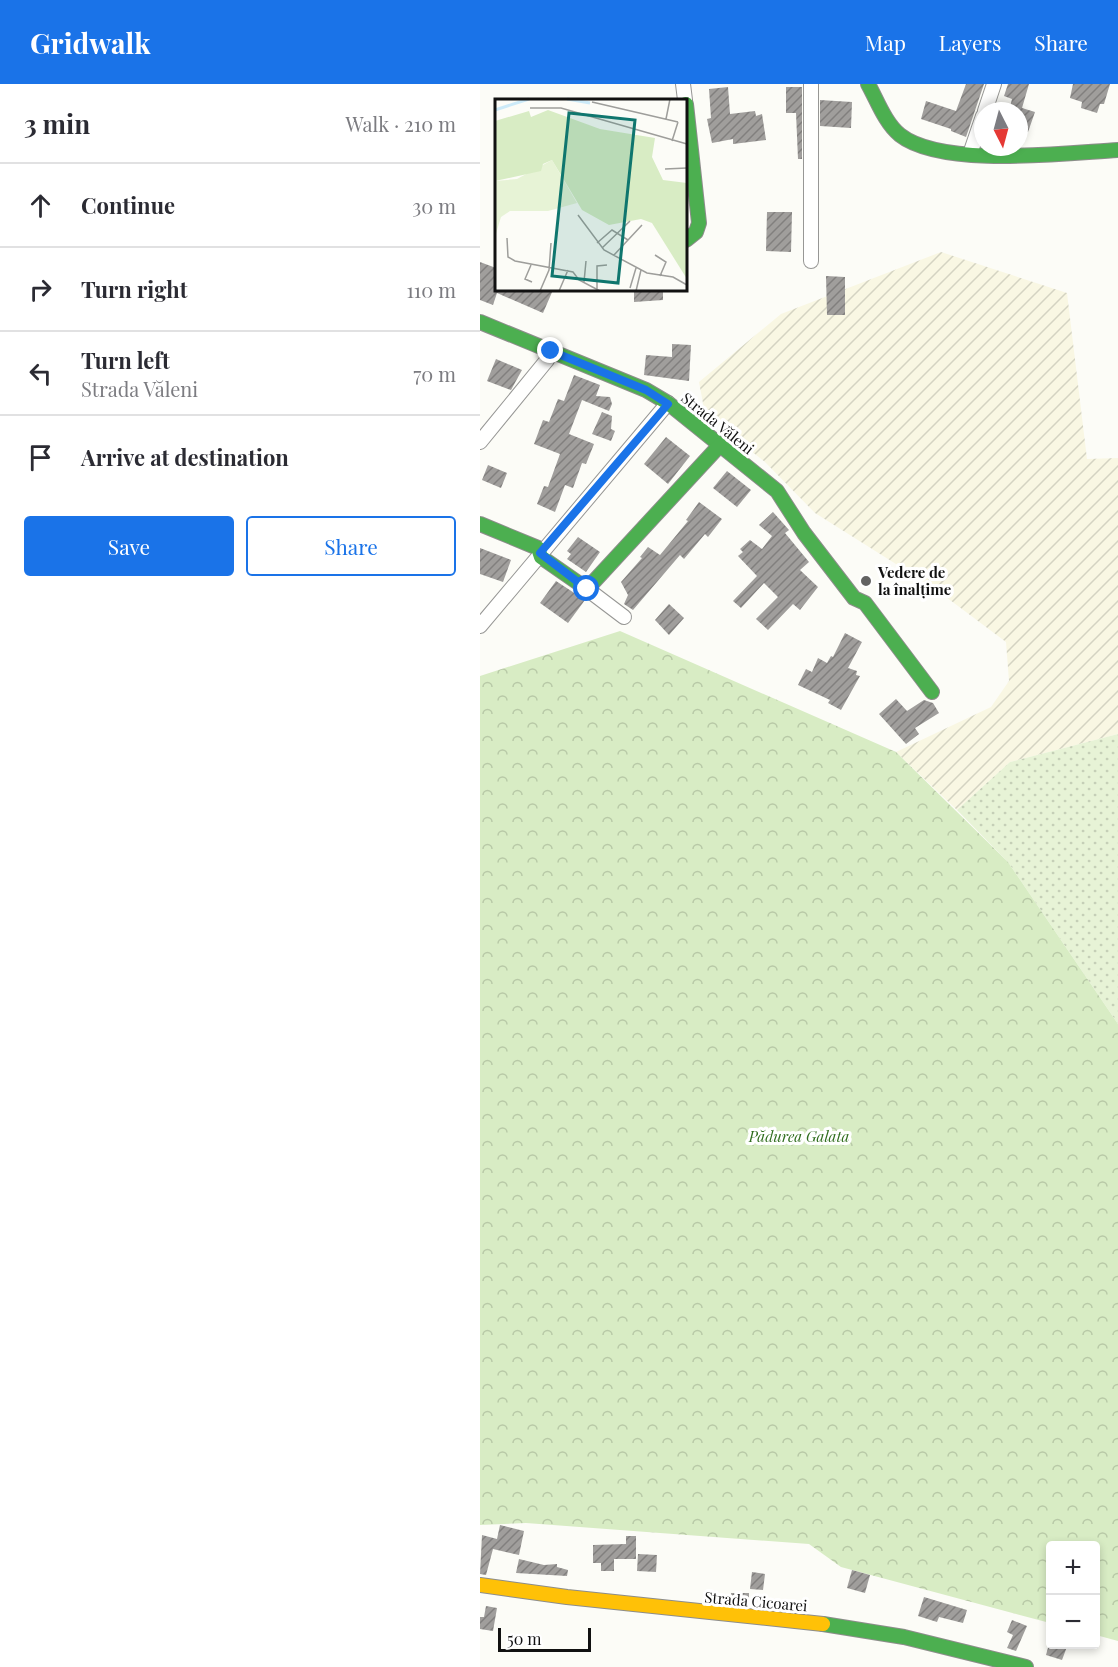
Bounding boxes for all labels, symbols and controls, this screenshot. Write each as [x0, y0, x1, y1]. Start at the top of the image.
text: Gridwalk [30, 24, 151, 61]
text: Map [865, 28, 906, 56]
text: Layers [939, 28, 1001, 56]
text: Share [1034, 28, 1088, 56]
inset map [495, 99, 687, 291]
north arrow [974, 102, 1028, 156]
text: 3 min [24, 106, 90, 141]
text: Walk · 210 m [346, 110, 456, 137]
icon: ahead [24, 189, 57, 222]
text: Continue [81, 190, 175, 220]
text: 30 m [412, 192, 456, 219]
icon: right [24, 273, 57, 306]
text: Turn right [81, 274, 187, 304]
text: 110 m [406, 276, 456, 303]
route end [537, 337, 563, 363]
text: Turn left [81, 345, 170, 375]
icon: left [24, 357, 57, 390]
text: 70 m [413, 360, 456, 387]
text: Strada Văleni [81, 375, 198, 402]
street label: Strada Văleni [678, 388, 759, 459]
icon: arrive [24, 441, 57, 474]
text: Arrive at destination [81, 442, 289, 472]
button: Save [24, 516, 234, 576]
button: Share [246, 516, 456, 576]
place label: Vedere de la înalțime [877, 562, 952, 599]
marker: Vedere de la înalțime [859, 574, 873, 588]
route start [573, 575, 599, 601]
park label: Pădurea Galata [748, 1126, 849, 1146]
map controls [1046, 1541, 1100, 1649]
button: + [1046, 1541, 1100, 1595]
street label: Strada Cicoarei [704, 1587, 809, 1616]
button: − [1046, 1595, 1100, 1649]
scale bar [498, 1625, 591, 1652]
text: 50 m [507, 1628, 541, 1649]

